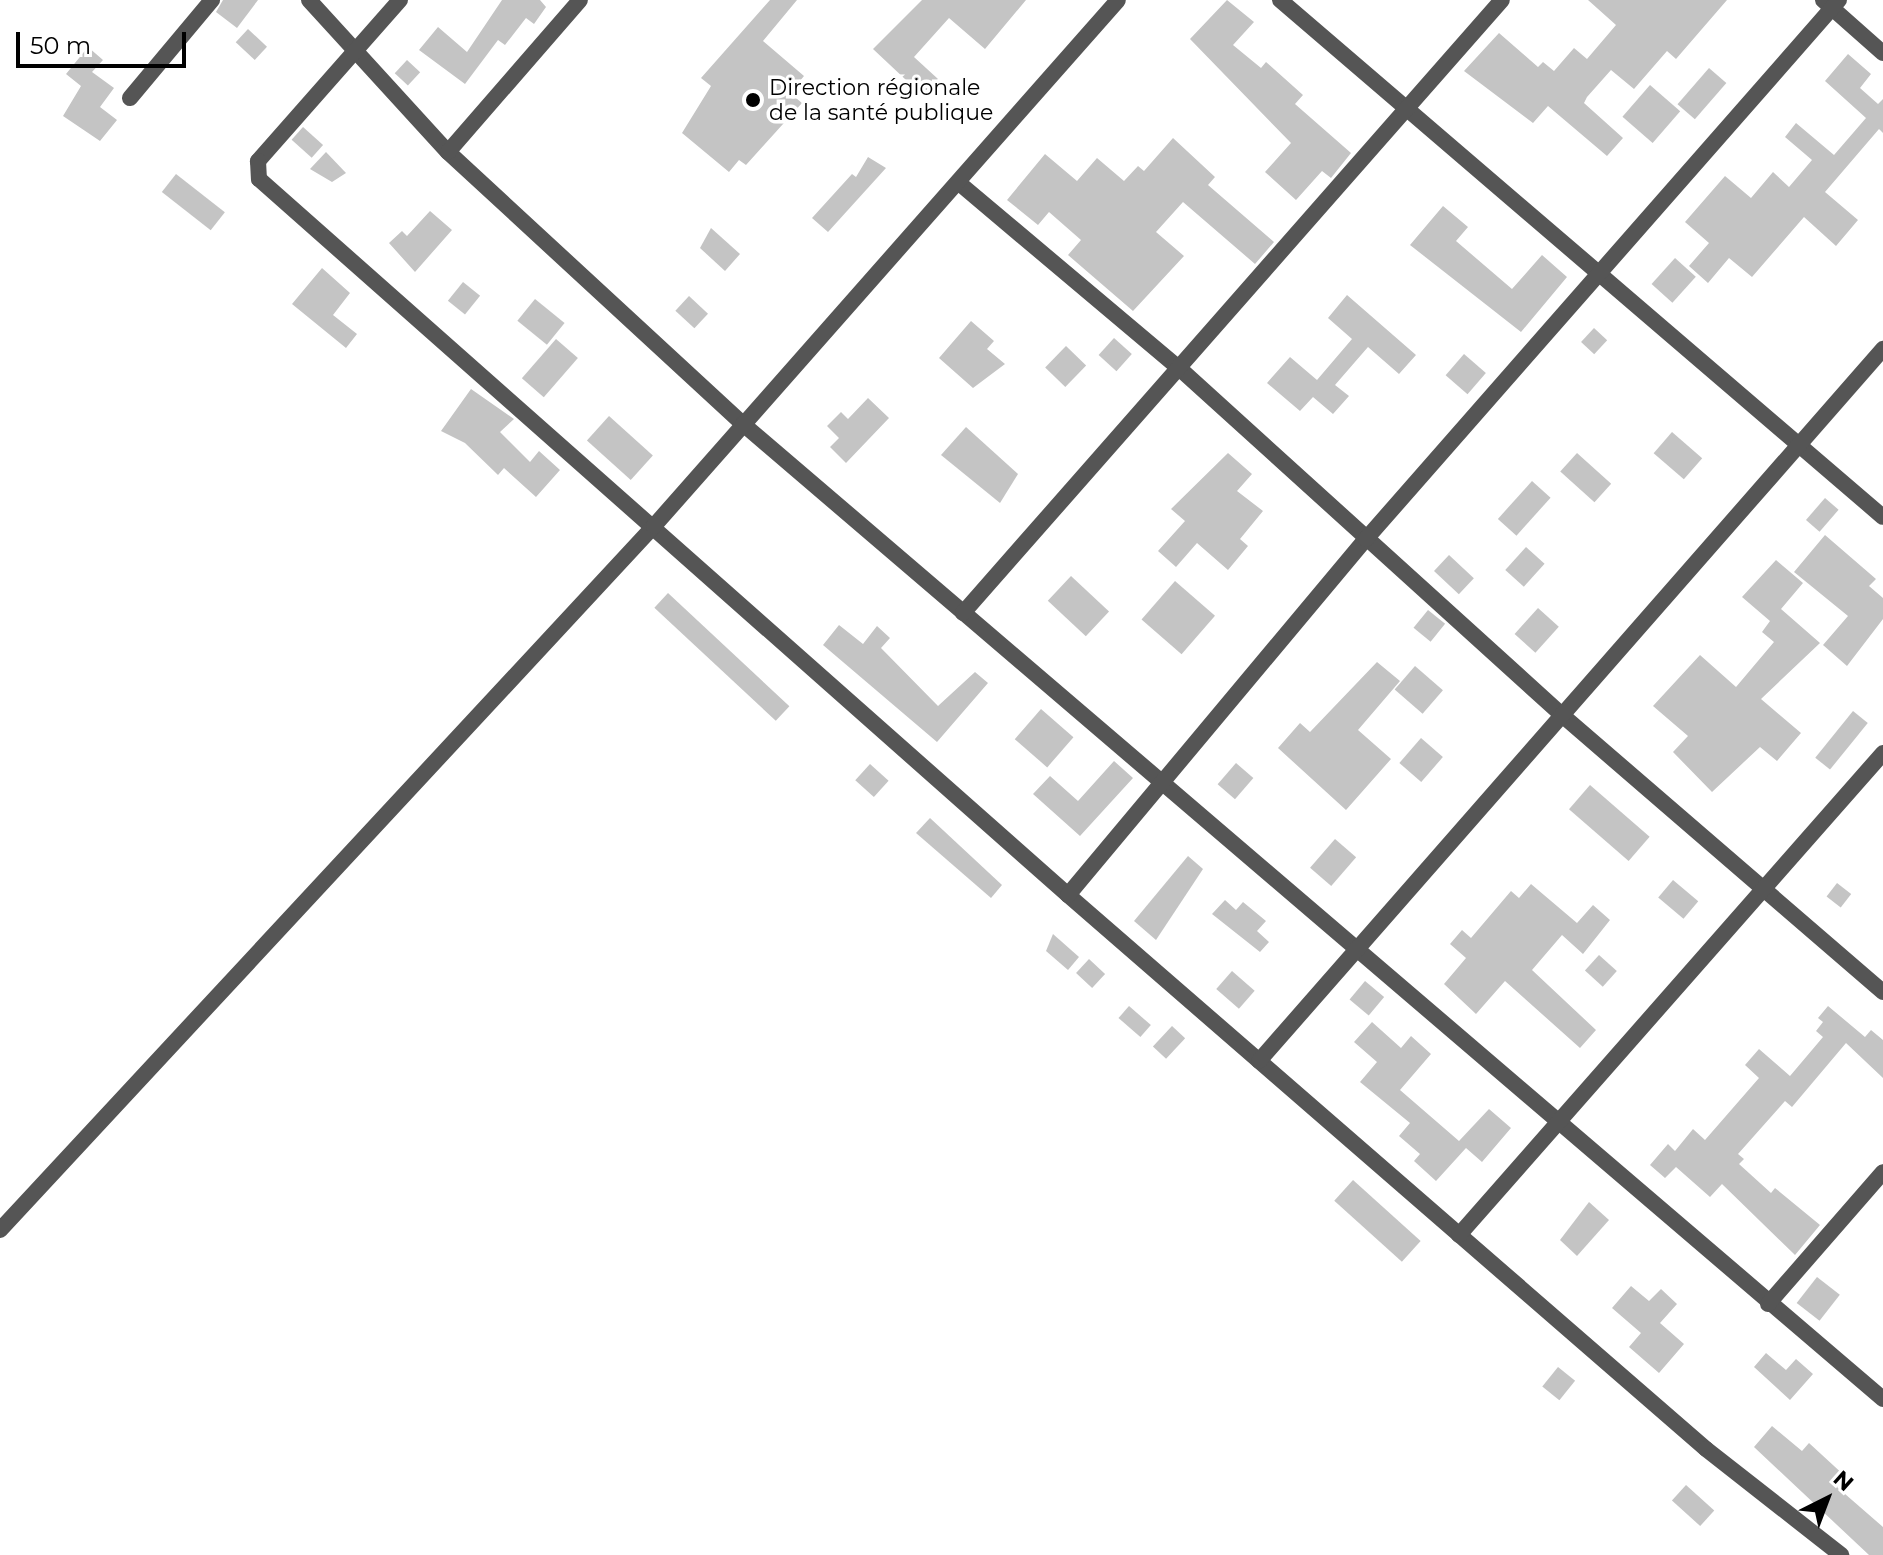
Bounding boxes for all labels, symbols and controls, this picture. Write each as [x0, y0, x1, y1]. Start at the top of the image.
scale bar [20, 16, 190, 66]
text: 50 m [30, 31, 91, 60]
place label: Direction régionale de la santé publique [769, 74, 993, 126]
marker: Direction régionale de la santé publique [744, 91, 762, 109]
north arrow [1787, 1459, 1867, 1539]
text: N [1828, 1465, 1859, 1497]

